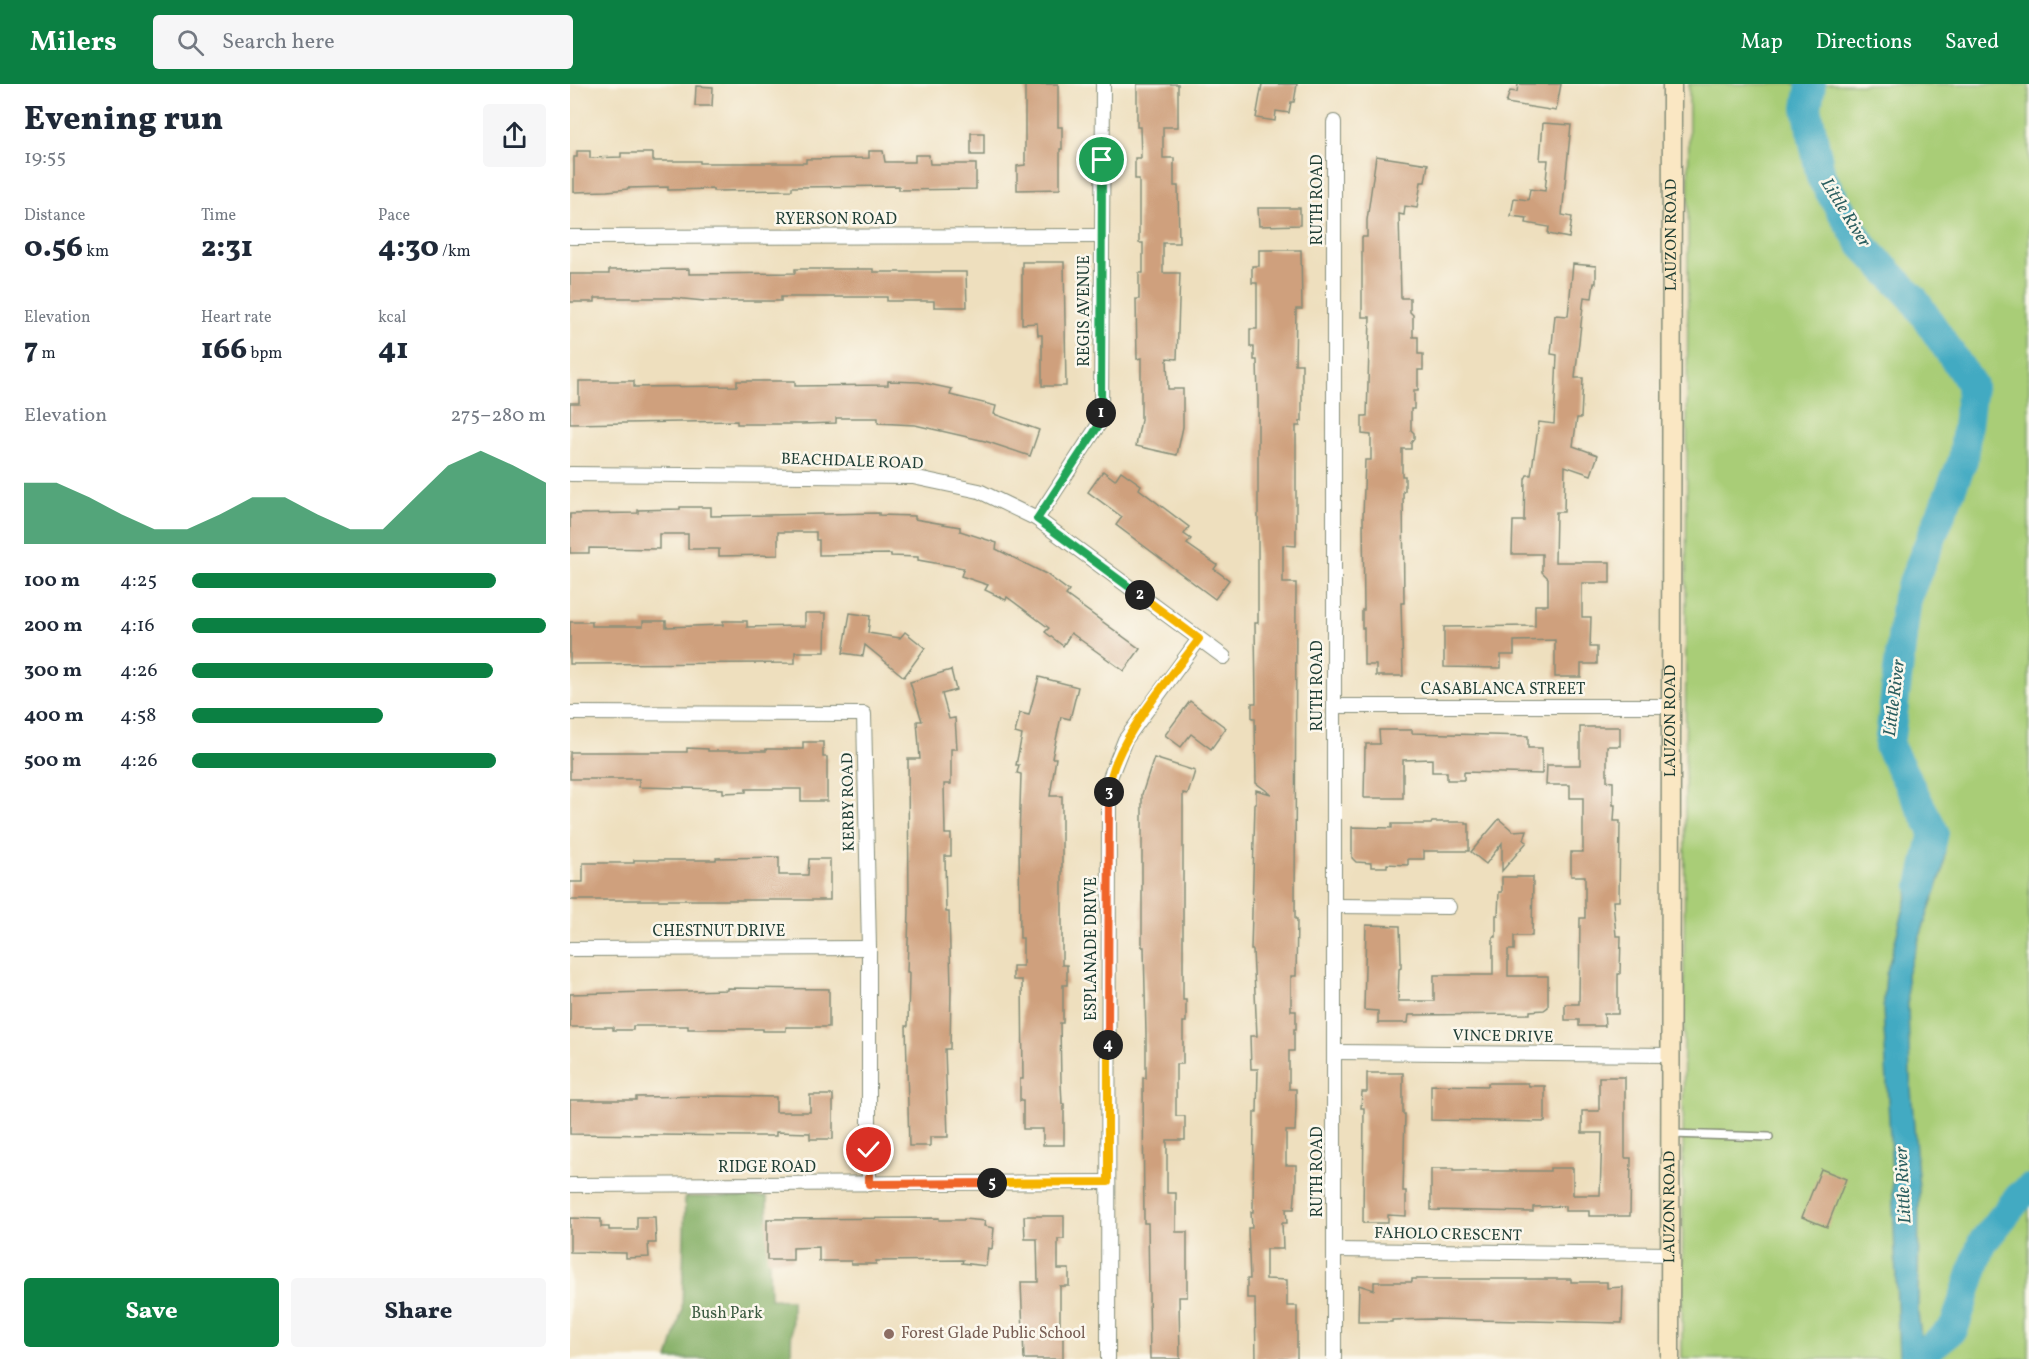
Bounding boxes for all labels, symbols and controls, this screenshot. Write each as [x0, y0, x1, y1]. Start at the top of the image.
search box [153, 15, 573, 69]
text: Milers [30, 23, 117, 62]
icon: search [174, 26, 207, 59]
text: Search here [222, 27, 335, 58]
text: Map [1741, 28, 1783, 57]
text: Directions [1816, 28, 1912, 57]
text: Saved [1945, 28, 1999, 57]
text: Evening run [24, 98, 223, 144]
button: share [483, 104, 546, 167]
pin [1076, 134, 1127, 185]
icon: arrive [1085, 143, 1118, 176]
text: 19:55 [24, 144, 66, 172]
street label: RUTH ROAD [1307, 154, 1329, 246]
water label: Little River [1814, 174, 1876, 253]
street label: LAUZON ROAD [1661, 178, 1683, 291]
text: Distance [24, 205, 85, 227]
text: Time [201, 205, 236, 227]
text: Pace [378, 205, 410, 227]
street label: RYERSON ROAD [775, 209, 897, 231]
text: 0.56 [24, 227, 83, 269]
text: 2:31 [201, 227, 253, 269]
text: 4:30 [378, 227, 439, 269]
text: km [83, 241, 109, 263]
text: /km [439, 241, 471, 263]
street label: REGIS AVENUE [1074, 255, 1096, 367]
text: Elevation [24, 307, 91, 329]
text: Heart rate [201, 307, 272, 329]
text: kcal [378, 307, 406, 329]
text: 7 [24, 329, 38, 371]
text: 166 [201, 329, 247, 371]
text: 41 [378, 329, 408, 371]
text: m [38, 343, 56, 365]
text: bpm [247, 343, 283, 365]
pin: 1 [1086, 398, 1116, 428]
text: Elevation [24, 402, 107, 430]
text: 275–280 m [451, 402, 546, 430]
text: 1 [1098, 402, 1104, 424]
street label: BEACHDALE ROAD [780, 449, 924, 475]
text: 100 m [24, 567, 80, 595]
text: 4:25 [120, 567, 157, 595]
pin: 2 [1125, 580, 1155, 610]
text: 2 [1136, 584, 1144, 606]
text: 200 m [24, 612, 82, 640]
text: 4:16 [120, 612, 155, 640]
street label: RUTH ROAD [1307, 640, 1329, 732]
text: 300 m [24, 657, 82, 685]
text: 4:26 [120, 657, 158, 685]
water label: Little River [1878, 658, 1912, 738]
street label: LAUZON ROAD [1660, 664, 1682, 777]
street label: CASABLANCA STREET [1421, 679, 1585, 701]
text: 400 m [24, 702, 84, 730]
text: 4:58 [120, 702, 156, 730]
text: 500 m [24, 747, 82, 775]
text: 4:26 [120, 747, 158, 775]
street label: KERBY ROAD [837, 752, 861, 852]
pin: 3 [1094, 777, 1124, 807]
text: 3 [1105, 781, 1113, 803]
street label: ESPLANADE DRIVE [1081, 877, 1103, 1021]
street label: CHESTNUT DRIVE [653, 921, 785, 943]
street label: VINCE DRIVE [1452, 1025, 1554, 1049]
pin: 4 [1093, 1030, 1123, 1060]
text: 4 [1103, 1034, 1113, 1056]
pin [843, 1124, 894, 1175]
street label: RUTH ROAD [1307, 1126, 1329, 1218]
icon: check [852, 1133, 885, 1166]
water label: Little River [1889, 1145, 1919, 1224]
street label: LAUZON ROAD [1659, 1150, 1681, 1263]
street label: RIDGE ROAD [718, 1157, 816, 1179]
pin: 5 [977, 1168, 1007, 1198]
text: 5 [988, 1172, 996, 1194]
street label: FAHOLO CRESCENT [1374, 1223, 1522, 1247]
button: Save [24, 1278, 279, 1347]
button: Share [291, 1278, 546, 1347]
park label: Bush Park [691, 1303, 763, 1325]
place label: Forest Glade Public School [901, 1323, 1086, 1345]
marker: Forest Glade Public School [882, 1327, 896, 1341]

